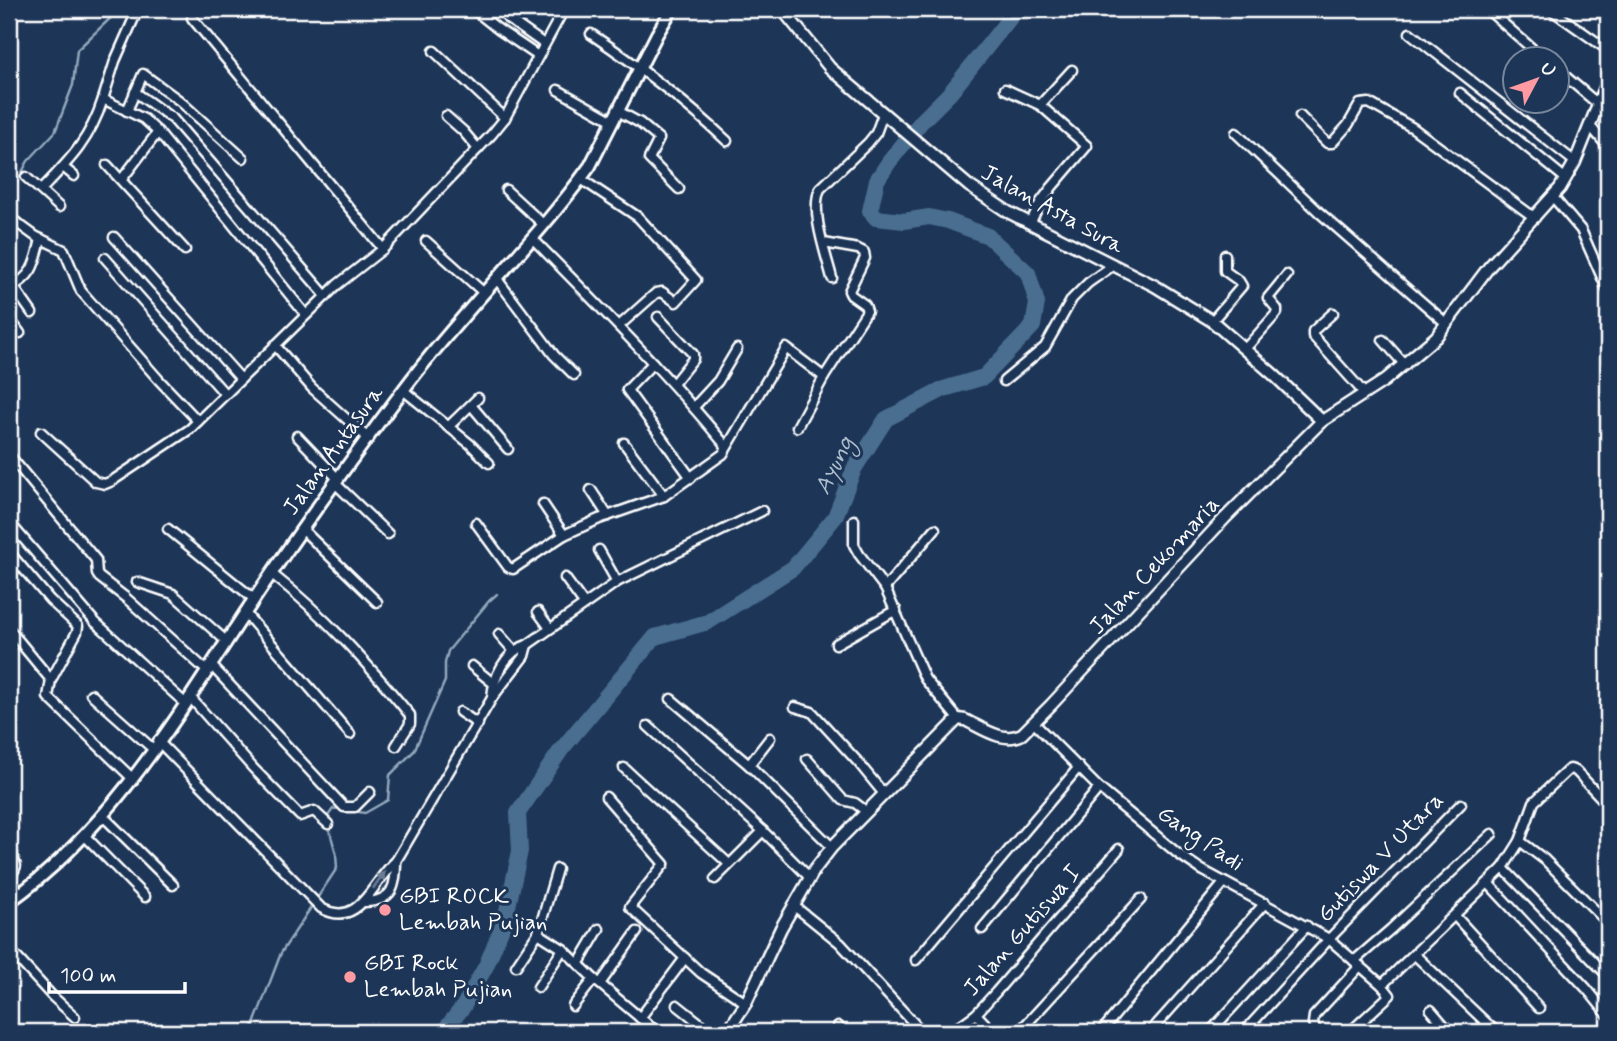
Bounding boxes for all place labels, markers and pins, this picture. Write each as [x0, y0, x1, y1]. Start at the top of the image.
place label: GBI ROCK Lembah Pujian [399, 882, 547, 938]
marker: GBI ROCK Lembah Pujian [377, 902, 393, 918]
place label: GBI Rock Lembah Pujian [364, 949, 512, 1005]
marker: GBI Rock Lembah Pujian [342, 969, 358, 985]

